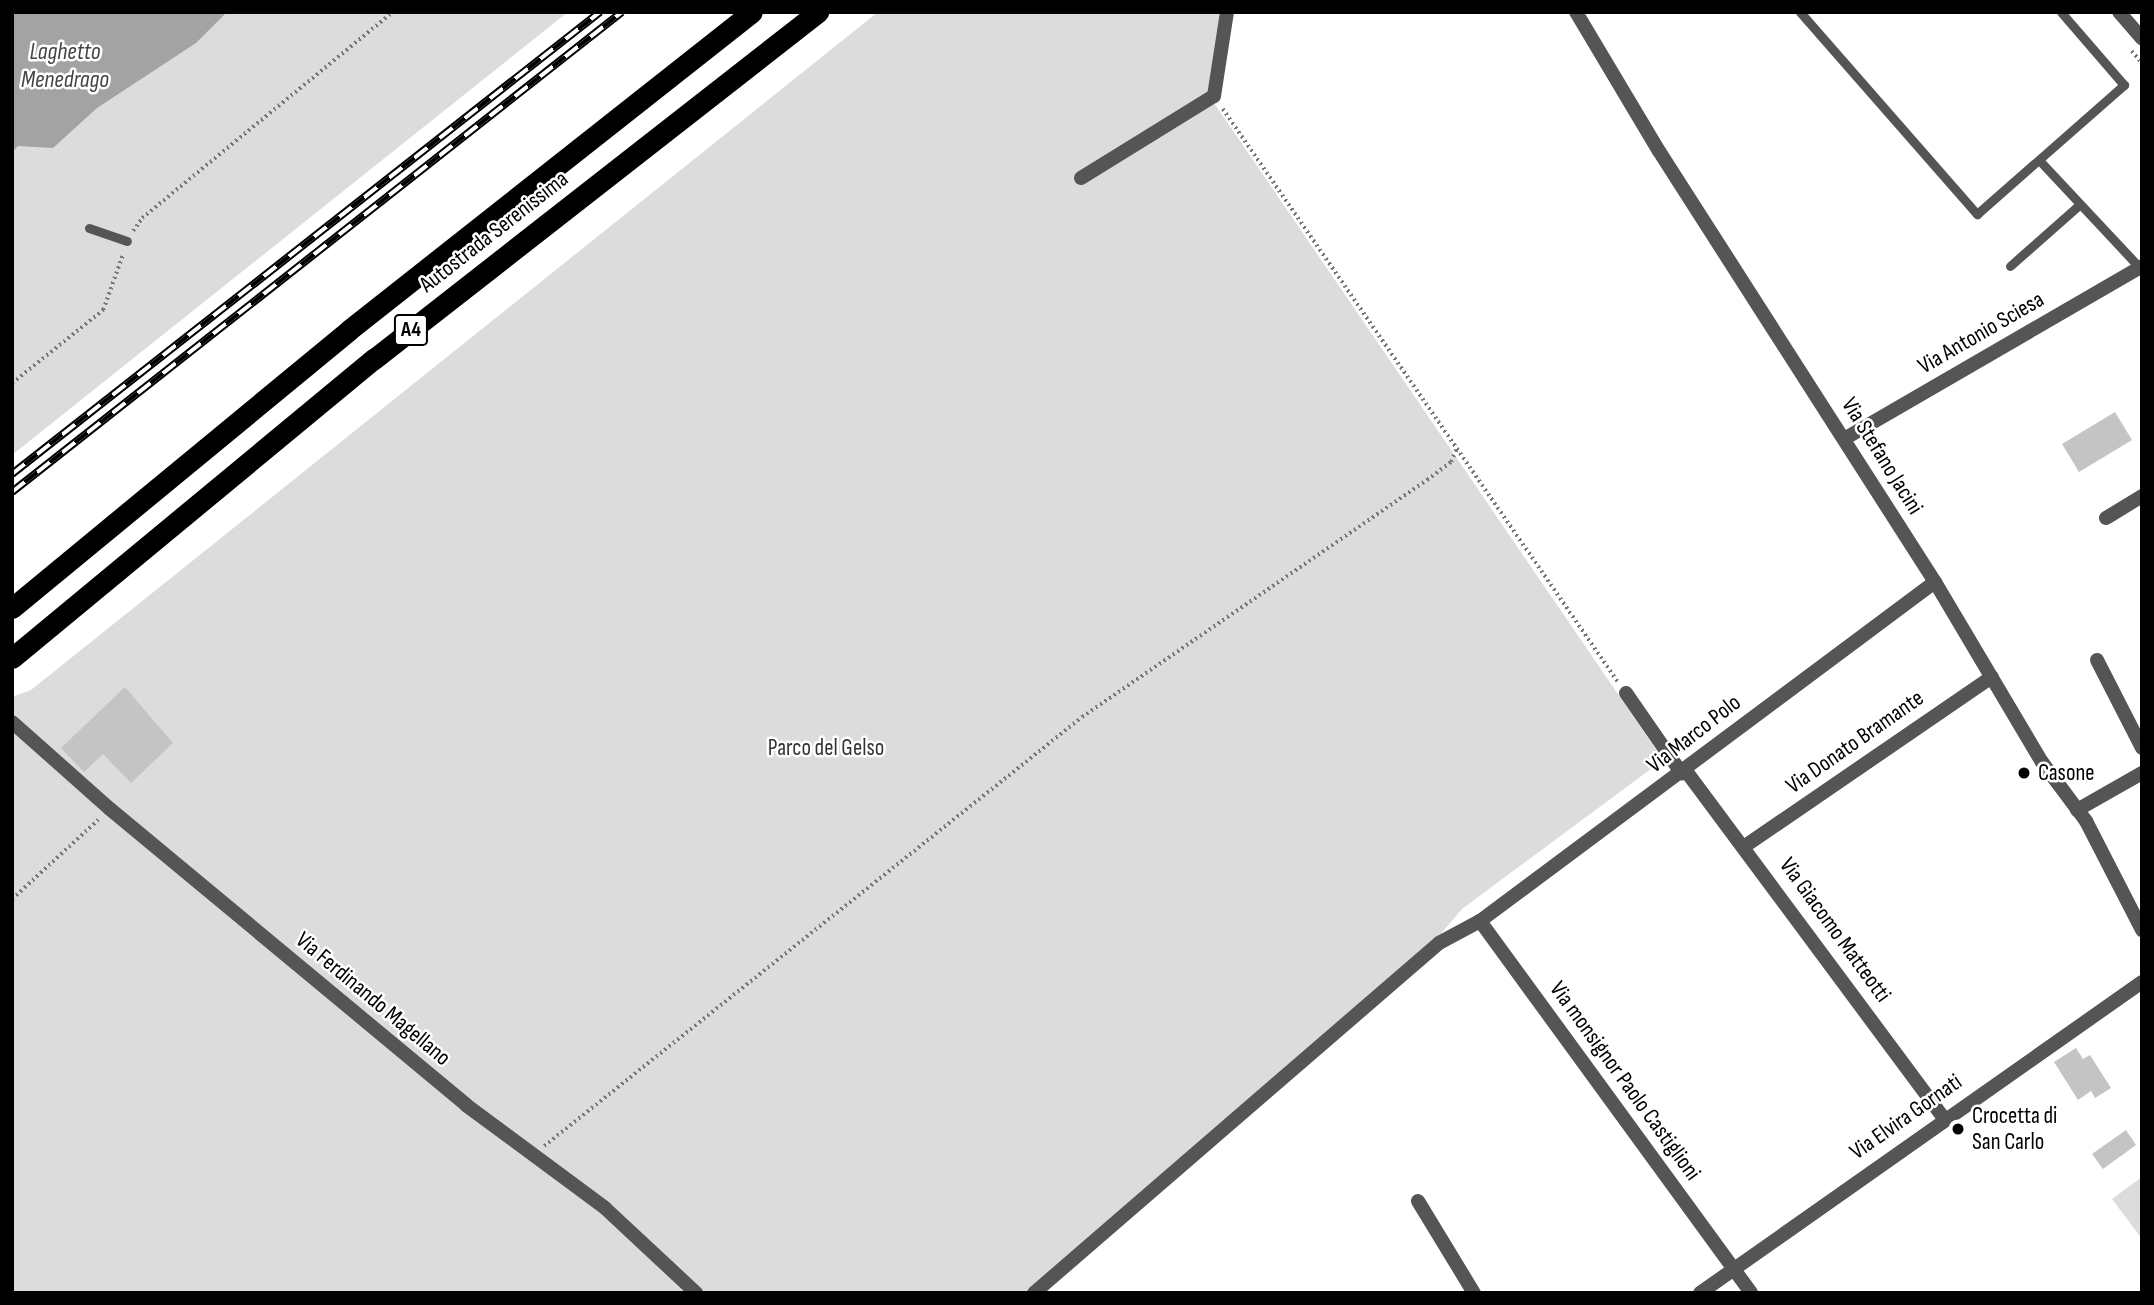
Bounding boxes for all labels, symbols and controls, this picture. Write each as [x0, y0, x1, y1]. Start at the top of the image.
water label: Laghetto Menedrago [21, 38, 109, 94]
street label: Autostrada Serenissima [414, 165, 574, 299]
street label: Via Antonio Sciesa [1913, 286, 2049, 380]
road number: A4 [394, 312, 428, 348]
street label: Via Stefano Jacini [1835, 392, 1929, 520]
street label: Via Donato Bramante [1781, 684, 1929, 800]
street label: Via Marco Polo [1642, 689, 1746, 779]
park label: Parco del Gelso [768, 734, 884, 762]
place label: Casone [2038, 759, 2095, 787]
marker: Casone [2016, 765, 2032, 781]
street label: Via Giacomo Matteotti [1773, 852, 1897, 1008]
street label: Via Ferdinando Magellano [290, 926, 456, 1072]
street label: Via monsignor Paolo Castiglioni [1544, 976, 1706, 1186]
street label: Via Elvira Gornati [1845, 1068, 1967, 1166]
place label: Crocetta di San Carlo [1972, 1102, 2057, 1156]
marker: Crocetta di San Carlo [1950, 1121, 1966, 1137]

